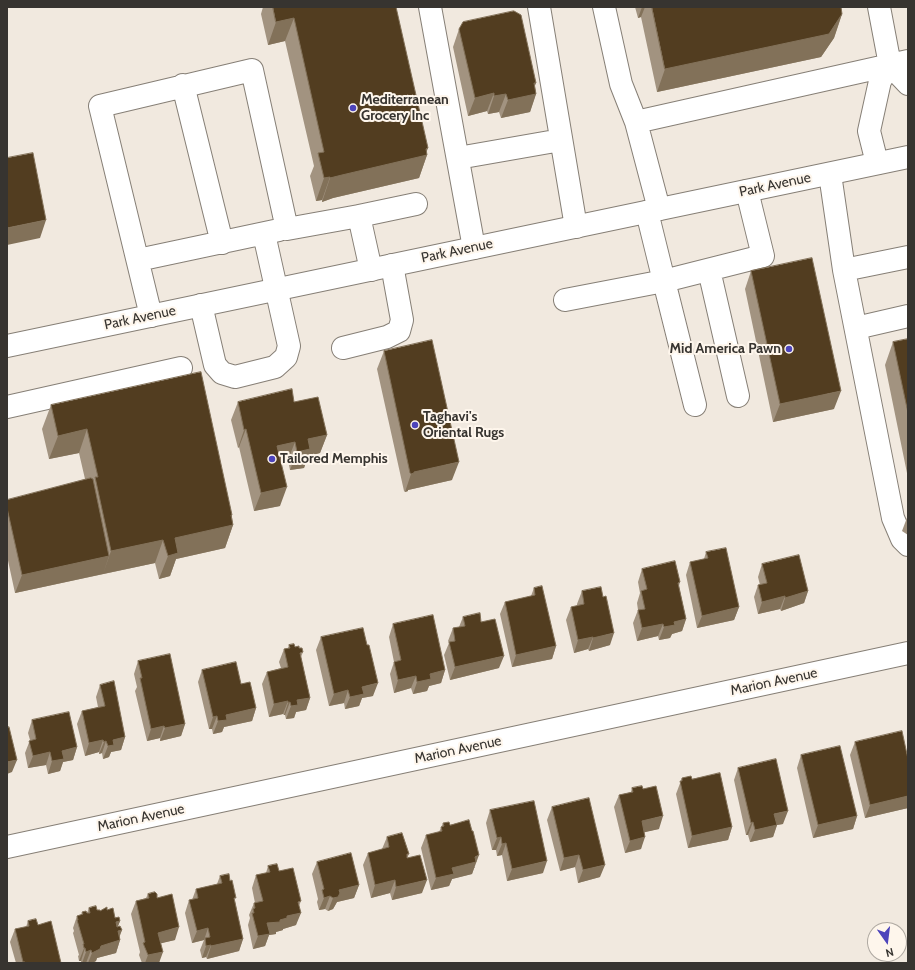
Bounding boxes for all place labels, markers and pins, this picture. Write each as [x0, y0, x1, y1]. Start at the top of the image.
place label: Mediterranean Grocery Inc [361, 92, 449, 124]
marker: Mediterranean Grocery Inc [348, 103, 358, 113]
place label: Mid America Pawn [670, 341, 781, 357]
marker: Mid America Pawn [784, 344, 794, 354]
place label: Taghavi's Oriental Rugs [423, 409, 504, 442]
marker: Taghavi's Oriental Rugs [410, 420, 420, 430]
place label: Tailored Memphis [280, 451, 388, 467]
marker: Tailored Memphis [267, 454, 277, 464]

